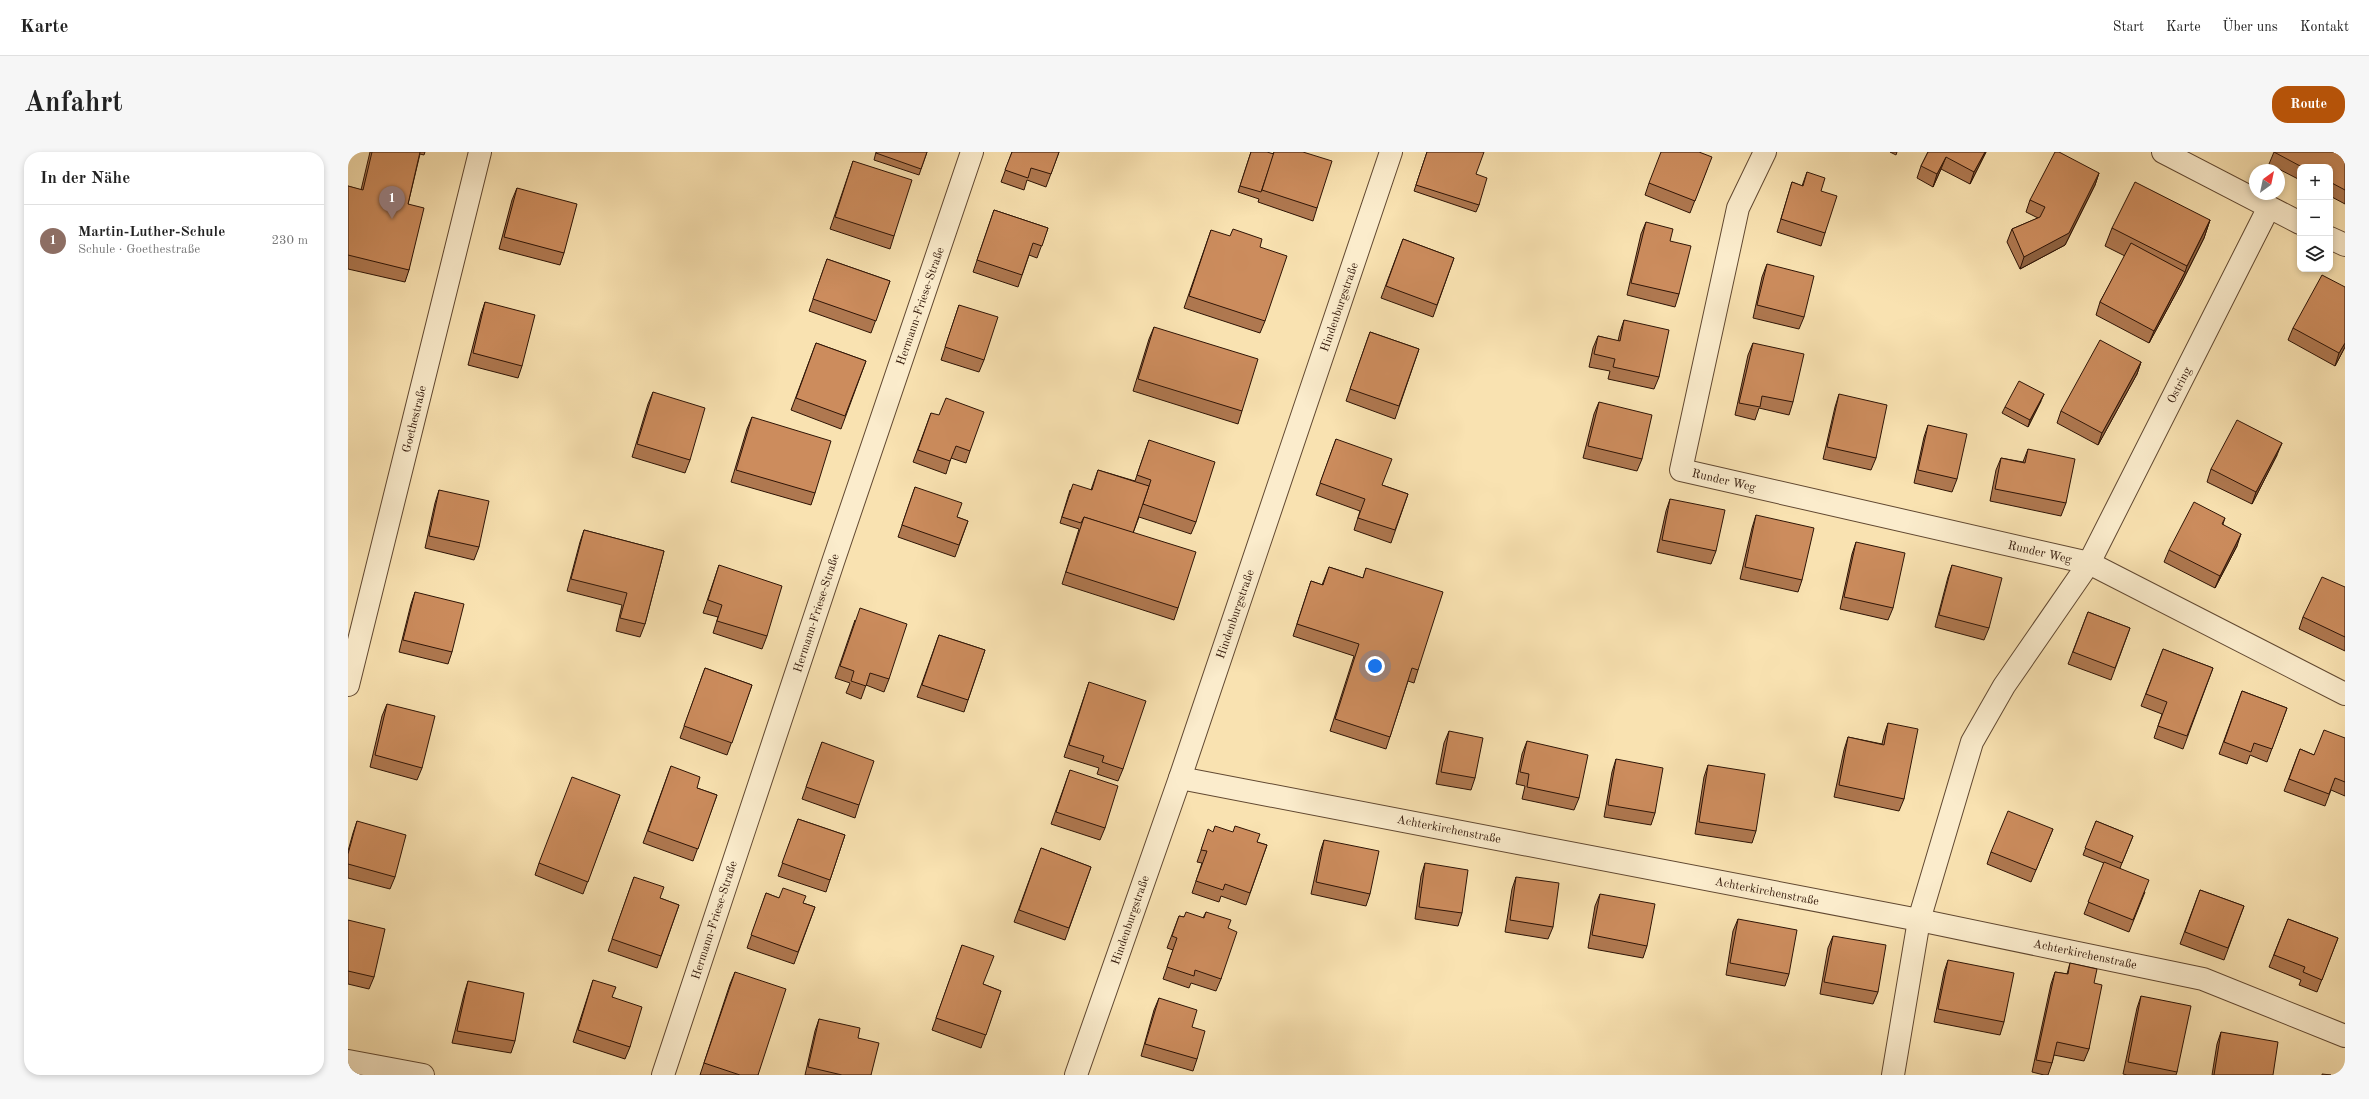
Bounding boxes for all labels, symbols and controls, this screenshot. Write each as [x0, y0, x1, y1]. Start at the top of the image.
text: Karte [20, 18, 68, 37]
text: Start [2113, 20, 2144, 34]
text: Karte [2166, 20, 2201, 34]
text: Über uns [2223, 20, 2278, 34]
text: Kontakt [2300, 20, 2349, 34]
button: Route [2272, 86, 2345, 123]
text: Anfahrt [24, 90, 123, 118]
north arrow [2249, 164, 2285, 200]
map controls [2297, 164, 2333, 272]
button: + [2297, 164, 2333, 200]
text: In der Nähe [40, 170, 130, 187]
pin: 1 [379, 186, 405, 219]
button: − [2297, 200, 2333, 236]
text: Martin-Luther-Schule [78, 225, 225, 240]
text: 1 [49, 234, 57, 247]
text: 230 m [271, 234, 308, 247]
button: layers [2297, 236, 2333, 272]
text: Schule · Goethestraße [78, 243, 200, 256]
street label: Hermann-Friese-Straße [895, 245, 947, 367]
street label: Hindenburgstraße [1319, 261, 1361, 353]
street label: Ostring [2166, 365, 2194, 406]
street label: Goethestraße [401, 384, 429, 454]
street label: Runder Weg [1691, 468, 1757, 494]
street label: Runder Weg [2007, 540, 2073, 566]
street label: Hermann-Friese-Straße [792, 552, 842, 674]
street label: Hindenburgstraße [1215, 568, 1257, 660]
your location [1365, 656, 1385, 676]
street label: Achterkirchenstraße [1396, 814, 1502, 846]
street label: Hermann-Friese-Straße [690, 859, 740, 981]
street label: Hindenburgstraße [1110, 874, 1152, 966]
street label: Achterkirchenstraße [1714, 876, 1820, 908]
street label: Achterkirchenstraße [2032, 938, 2138, 972]

